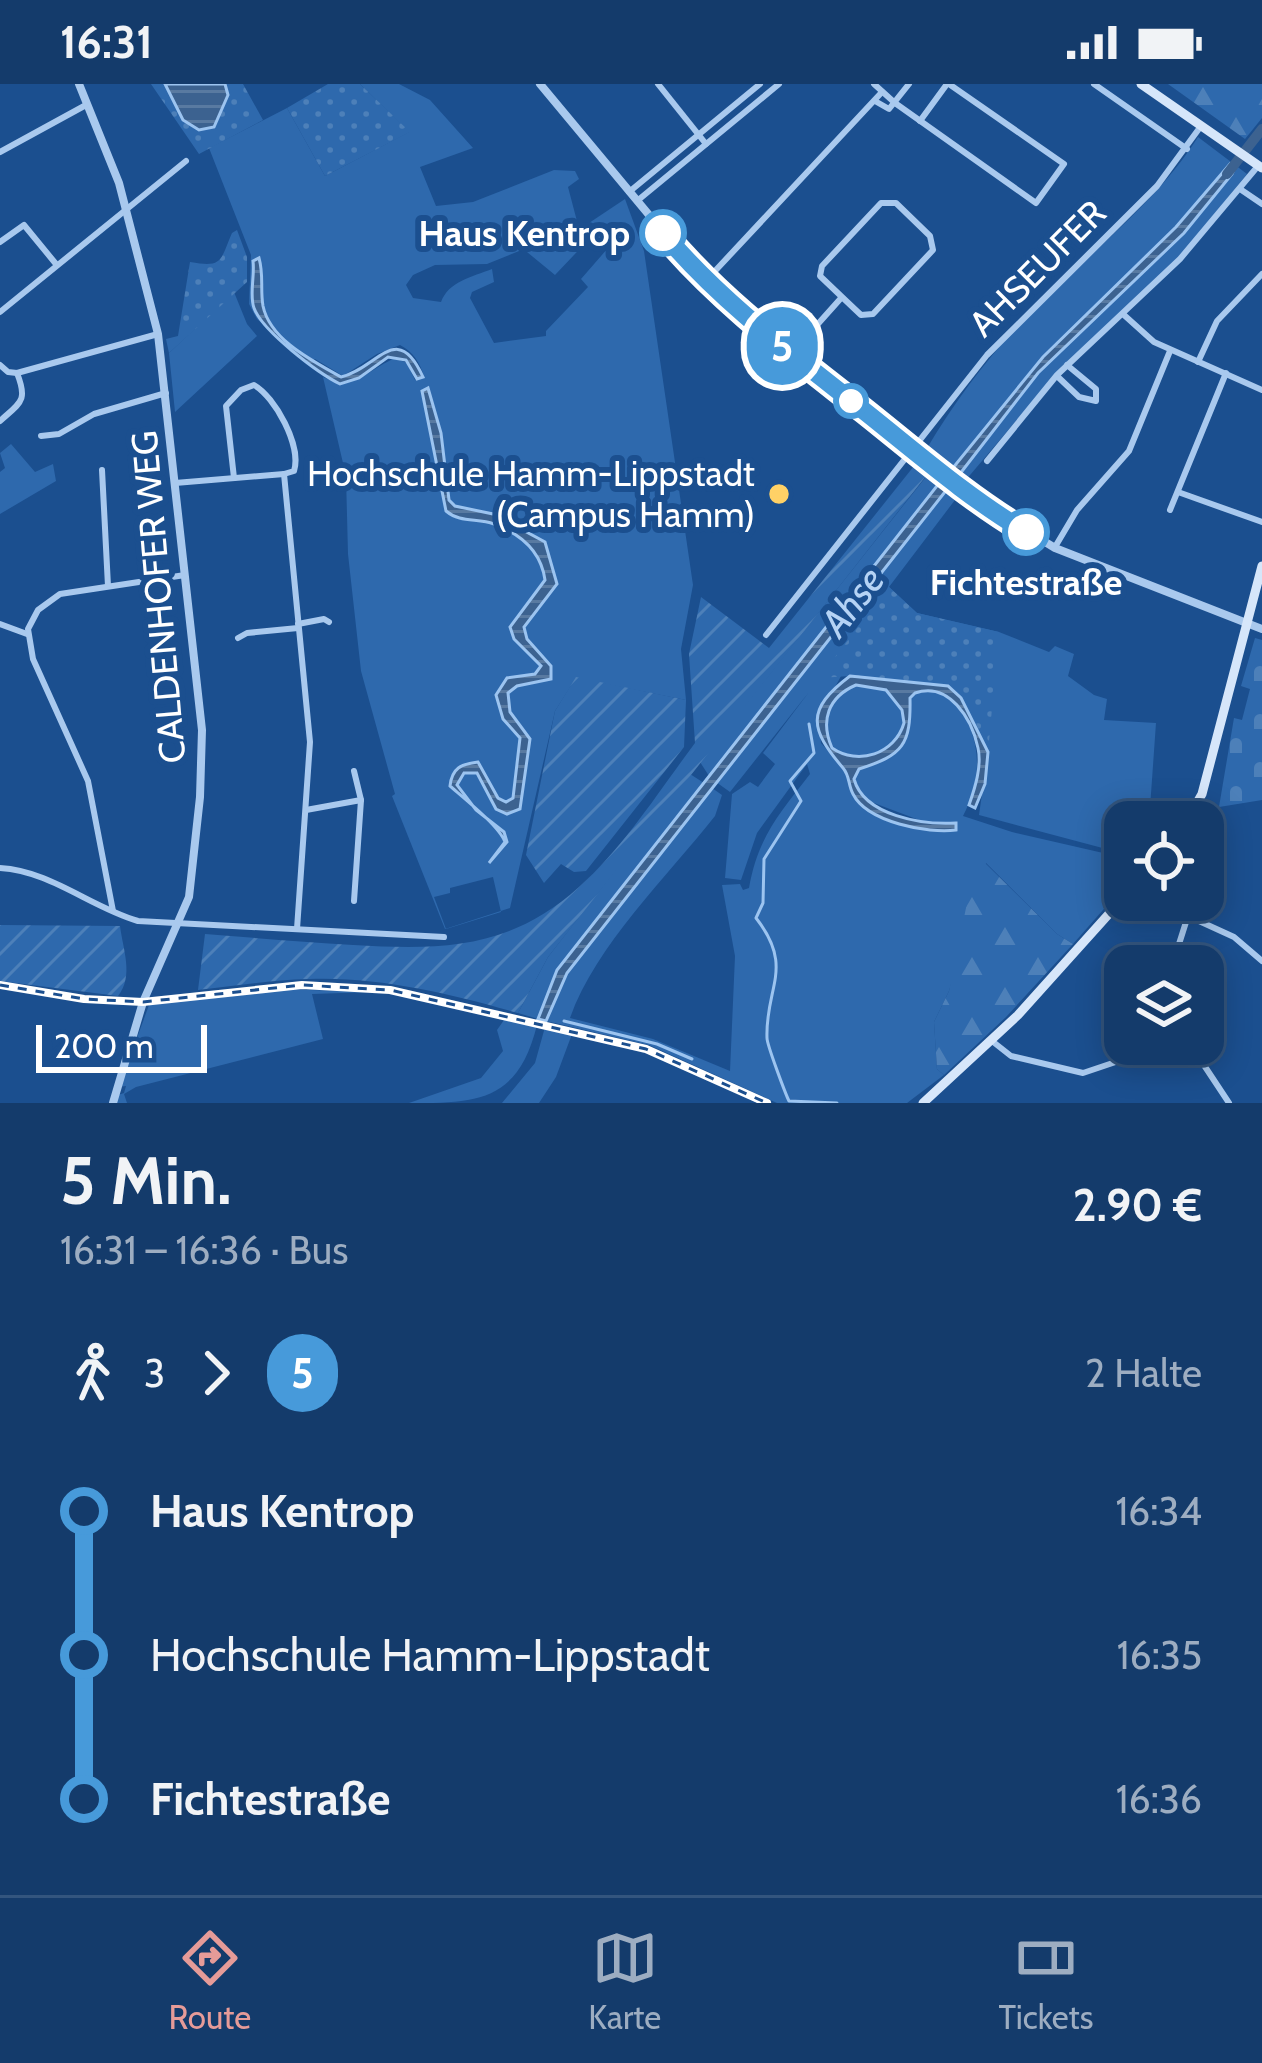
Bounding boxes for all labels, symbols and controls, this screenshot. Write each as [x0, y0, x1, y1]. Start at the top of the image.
text: 16:31 [60, 15, 153, 69]
street label: AHSEUFER [960, 190, 1115, 345]
place label: Haus Kentrop [419, 211, 630, 255]
marker: Haus Kentrop [641, 211, 685, 255]
line badge: 5 [743, 307, 821, 385]
text: 5 [771, 320, 793, 372]
unlabelled marker [835, 385, 867, 417]
street label: CALDENHOFER WEG [122, 429, 194, 765]
place label: Hochschule Hamm-Lippstadt (Campus Hamm) [307, 451, 755, 536]
marker: Hochschule Hamm-Lippstadt (Campus Hamm) [766, 481, 792, 507]
marker: Fichtestraße [1004, 510, 1048, 554]
water label: Ahse [809, 557, 894, 647]
place label: Fichtestraße [930, 560, 1122, 604]
map controls [1104, 801, 1224, 1065]
button: locate [1104, 801, 1224, 921]
button: layers [1104, 945, 1224, 1065]
scale bar [36, 1019, 207, 1072]
text: 200 m [54, 1026, 154, 1066]
text: 5 Min. [60, 1140, 232, 1221]
text: 2.90 € [1073, 1178, 1202, 1232]
text: 16:31 – 16:36 · Bus [60, 1226, 348, 1274]
icon: walk [60, 1340, 126, 1406]
icon: forward [183, 1340, 249, 1406]
text: 5 [291, 1347, 314, 1399]
text: 3 [144, 1349, 165, 1397]
text: 2 Halte [1085, 1349, 1202, 1397]
text: Haus Kentrop [150, 1484, 414, 1538]
text: 16:34 [1115, 1487, 1202, 1535]
text: Hochschule Hamm-Lippstadt [150, 1628, 710, 1682]
text: 16:35 [1117, 1631, 1202, 1679]
text: Fichtestraße [150, 1772, 391, 1826]
text: 16:36 [1116, 1775, 1202, 1823]
tab: Route [169, 1925, 251, 2037]
tab: Karte [588, 1925, 661, 2037]
tab: Tickets [998, 1925, 1093, 2037]

